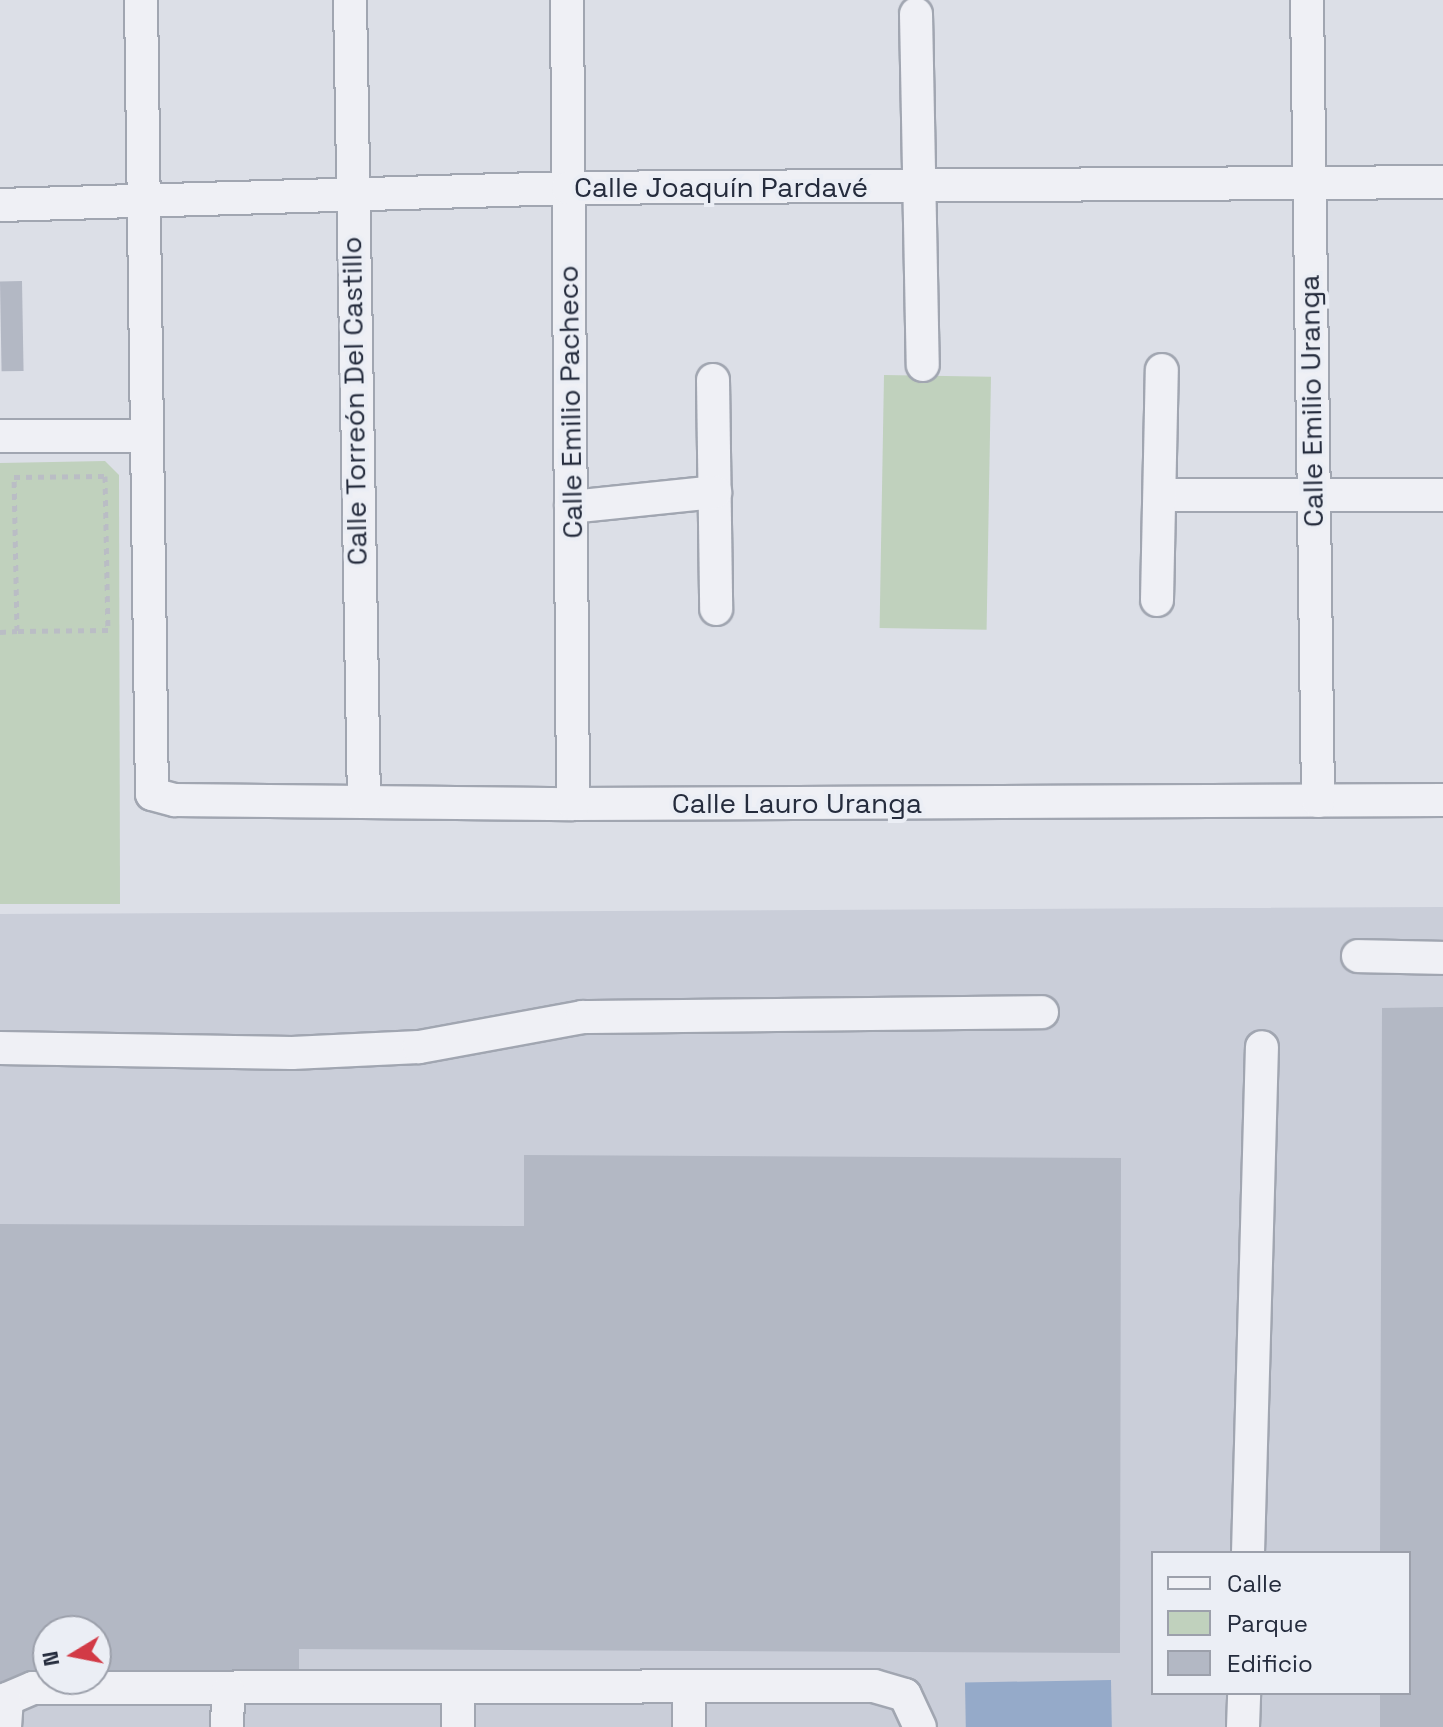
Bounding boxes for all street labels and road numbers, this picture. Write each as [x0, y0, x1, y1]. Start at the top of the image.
street label: Calle Joaquín Pardavé [574, 170, 868, 204]
street label: Calle Torreón Del Castillo [334, 236, 374, 566]
street label: Calle Emilio Pacheco [551, 265, 589, 539]
street label: Calle Emilio Uranga [1292, 274, 1330, 528]
street label: Calle Lauro Uranga [672, 786, 922, 820]

